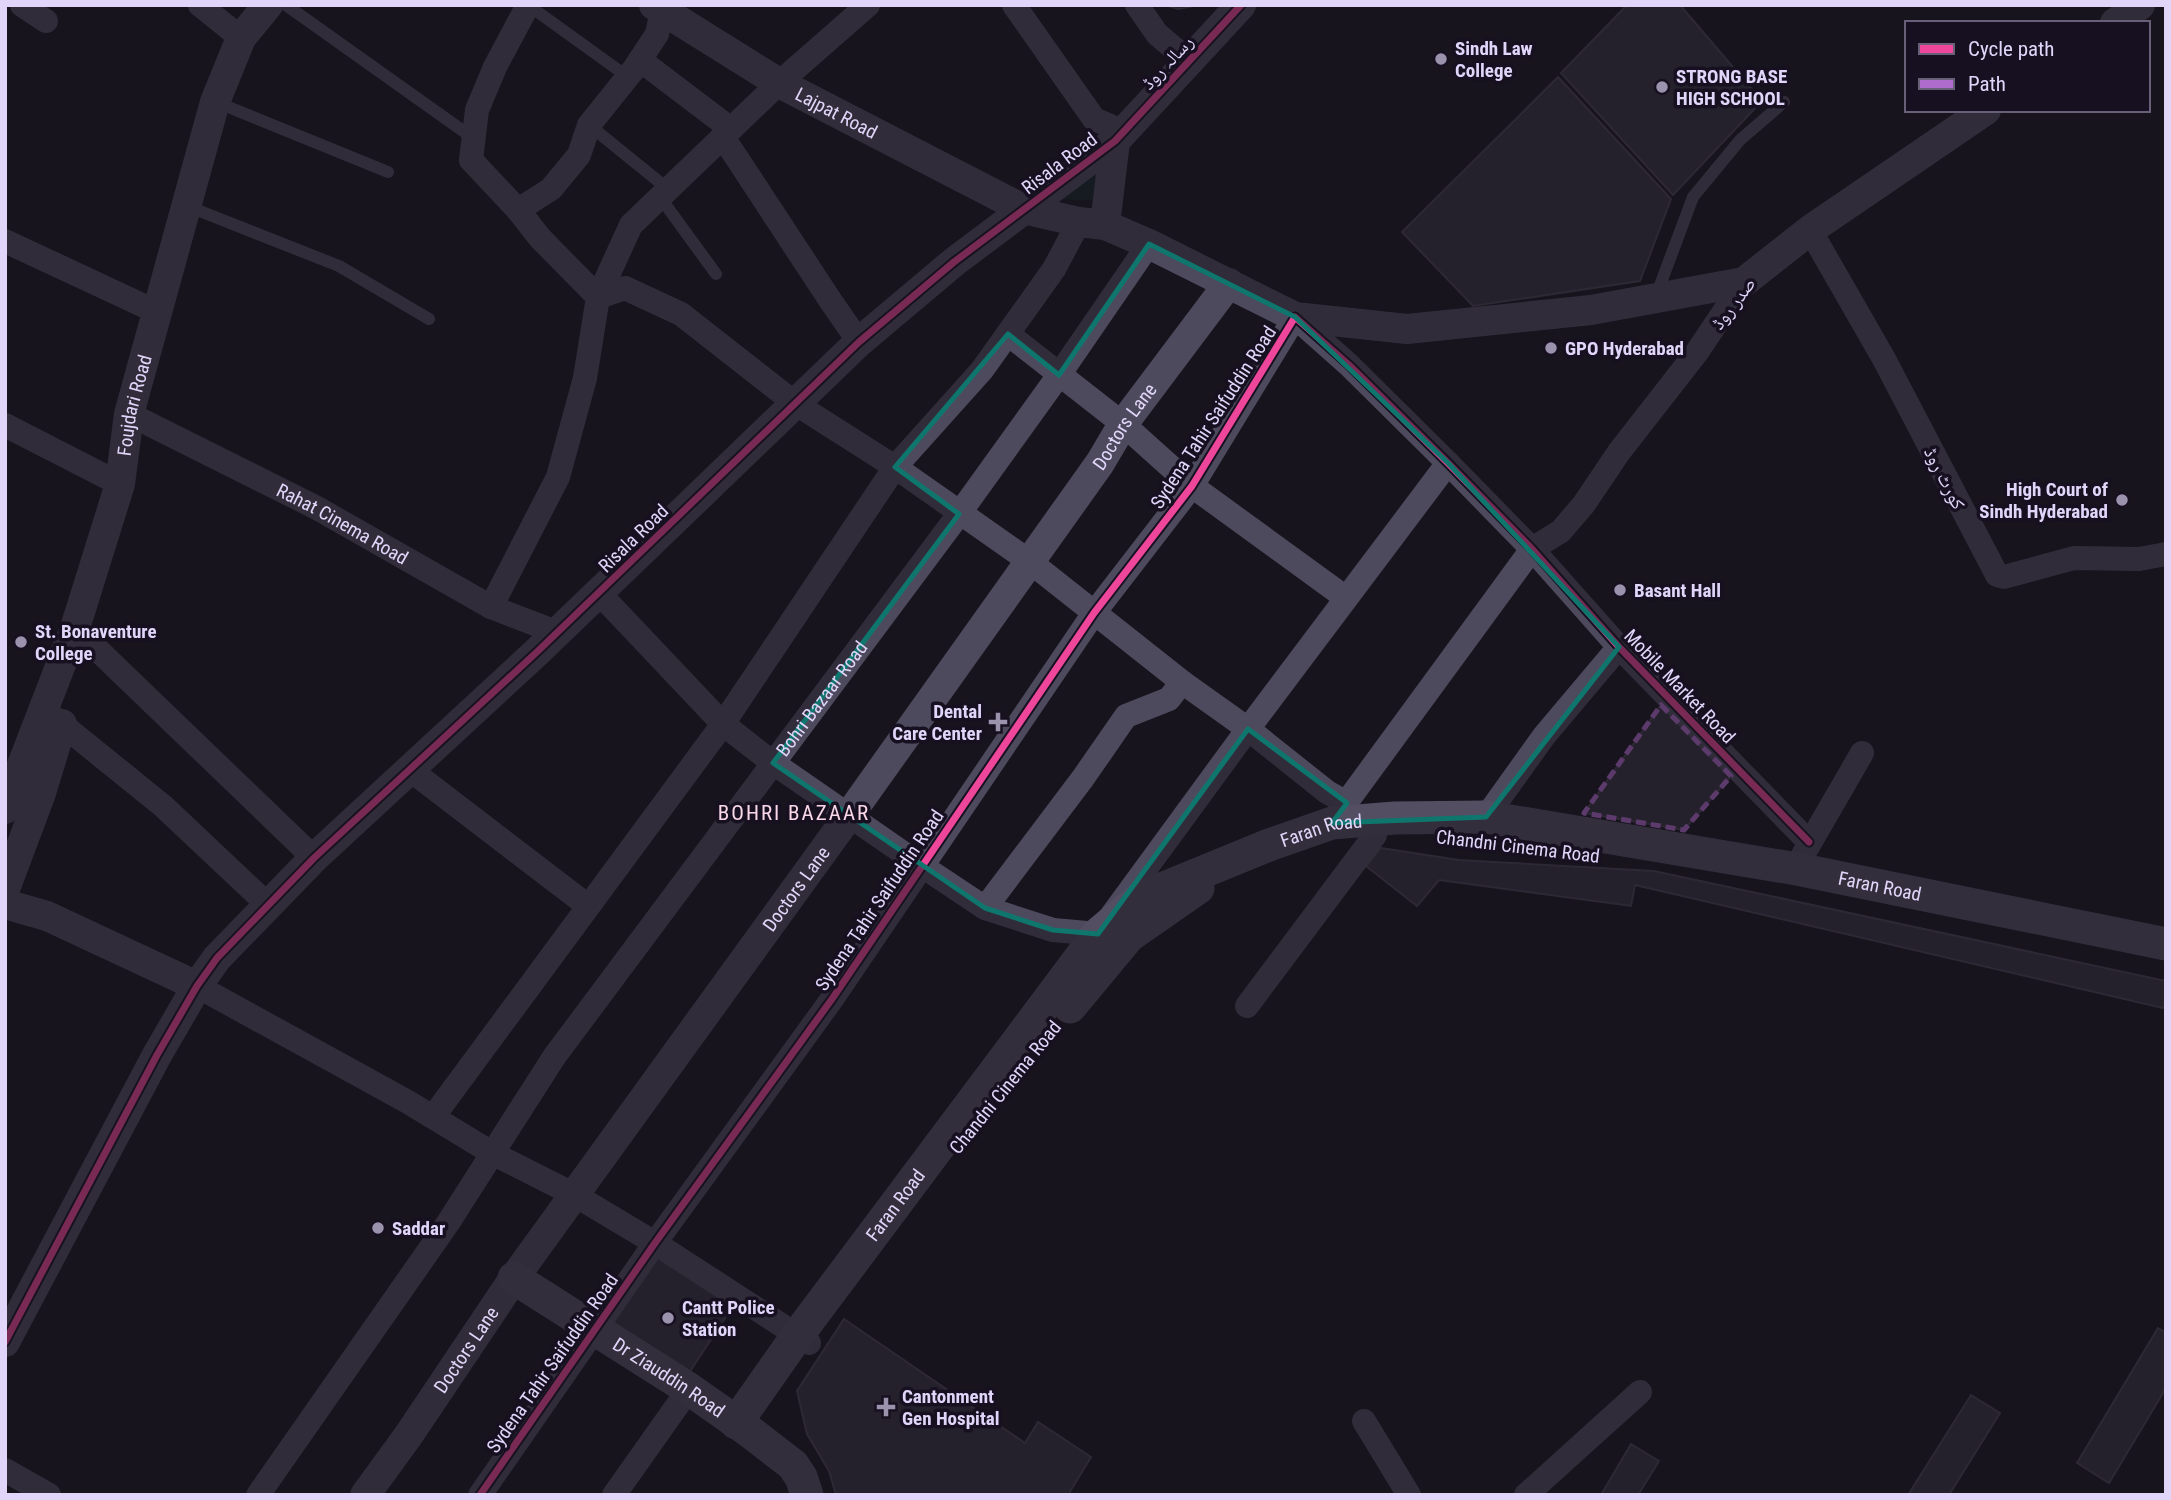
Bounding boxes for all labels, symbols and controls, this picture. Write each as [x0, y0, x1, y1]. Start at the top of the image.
legend [1905, 21, 2150, 112]
street label: رسالہ روڈ [1136, 30, 1198, 94]
place label: Sindh Law College [1455, 37, 1533, 82]
text: Cycle path [1968, 37, 2054, 61]
marker: Sindh Law College [1433, 51, 1449, 67]
place label: STRONG BASE HIGH SCHOOL [1676, 65, 1787, 110]
text: Path [1968, 72, 2006, 96]
marker: STRONG BASE HIGH SCHOOL [1654, 79, 1670, 95]
street label: Lajpat Road [791, 82, 881, 144]
street label: Risala Road [1017, 128, 1101, 199]
street label: صدر روڈ [1706, 273, 1761, 334]
street label: Sydena Tahir Saifuddin Road [1146, 322, 1281, 513]
place label: GPO Hyderabad [1565, 337, 1684, 360]
marker: GPO Hyderabad [1543, 340, 1559, 356]
street label: Foujdari Road [113, 352, 157, 457]
street label: Doctors Lane [1088, 379, 1162, 475]
street label: کورٹ روڈ [1919, 443, 1970, 514]
place label: High Court of Sindh Hyderabad [1979, 478, 2109, 523]
street label: Rahat Cinema Road [273, 479, 412, 569]
marker: High Court of Sindh Hyderabad [2114, 492, 2130, 508]
street label: Risala Road [594, 499, 673, 577]
place label: Basant Hall [1634, 579, 1721, 602]
marker: Basant Hall [1612, 582, 1628, 598]
place label: St. Bonaventure College [35, 620, 156, 665]
street label: Mobile Market Road [1619, 624, 1740, 748]
marker: St. Bonaventure College [13, 634, 29, 650]
street label: Bohri Bazaar Road [771, 637, 872, 761]
place label: Dental Care Center [892, 700, 982, 745]
marker: Dental Care Center [988, 712, 1008, 732]
district label: BOHRI BAZAAR [718, 801, 870, 825]
street label: Sydena Tahir Saifuddin Road [810, 805, 949, 995]
street label: Faran Road [1277, 810, 1363, 852]
street label: Chandni Cinema Road [1435, 825, 1601, 868]
street label: Doctors Lane [758, 842, 835, 936]
street label: Faran Road [1836, 867, 1923, 906]
street label: Chandni Cinema Road [945, 1016, 1066, 1159]
street label: Faran Road [861, 1165, 930, 1246]
place label: Saddar [392, 1217, 445, 1240]
marker: Saddar [370, 1220, 386, 1236]
street label: Sydena Tahir Saifuddin Road [482, 1269, 623, 1457]
place label: Cantt Police Station [682, 1296, 775, 1341]
street label: Doctors Lane [429, 1302, 504, 1398]
marker: Cantt Police Station [660, 1310, 676, 1326]
street label: Dr Ziauddin Road [609, 1333, 729, 1422]
place label: Cantonment Gen Hospital [902, 1385, 999, 1430]
marker: Cantonment Gen Hospital [876, 1397, 896, 1417]

